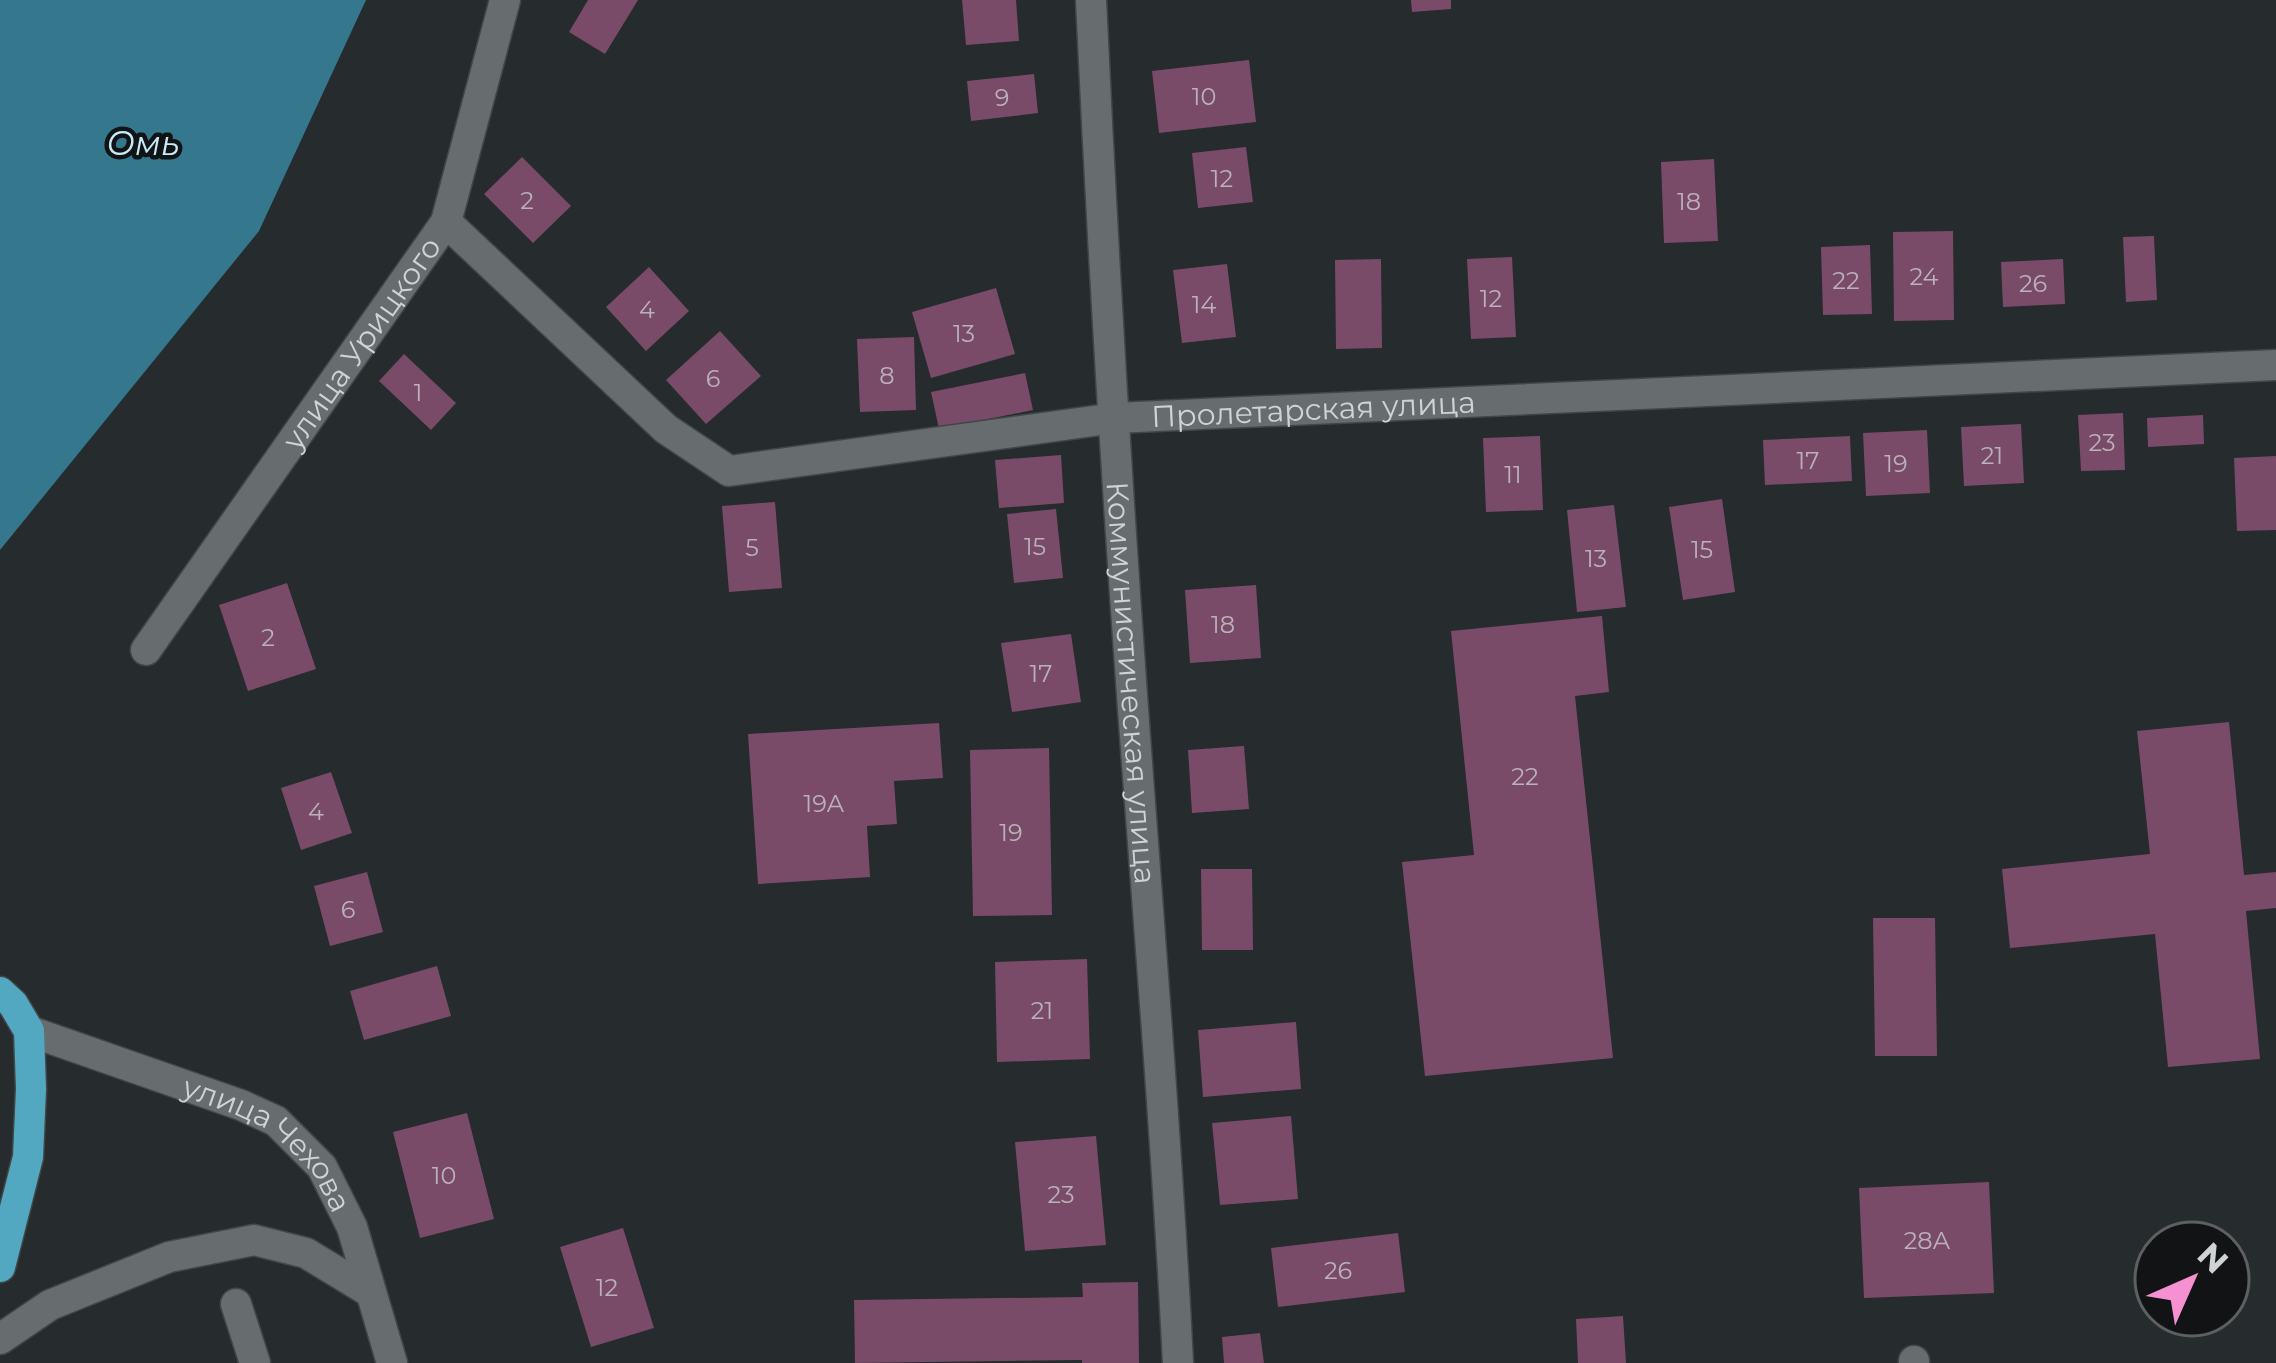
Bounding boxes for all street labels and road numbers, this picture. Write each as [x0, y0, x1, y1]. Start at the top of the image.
street label: улица Урицкого [273, 229, 449, 457]
street label: Пролетарская улица [1150, 383, 1476, 435]
street label: Коммунистическая улица [1099, 480, 1165, 885]
street label: улица Чехова [177, 1067, 360, 1218]

